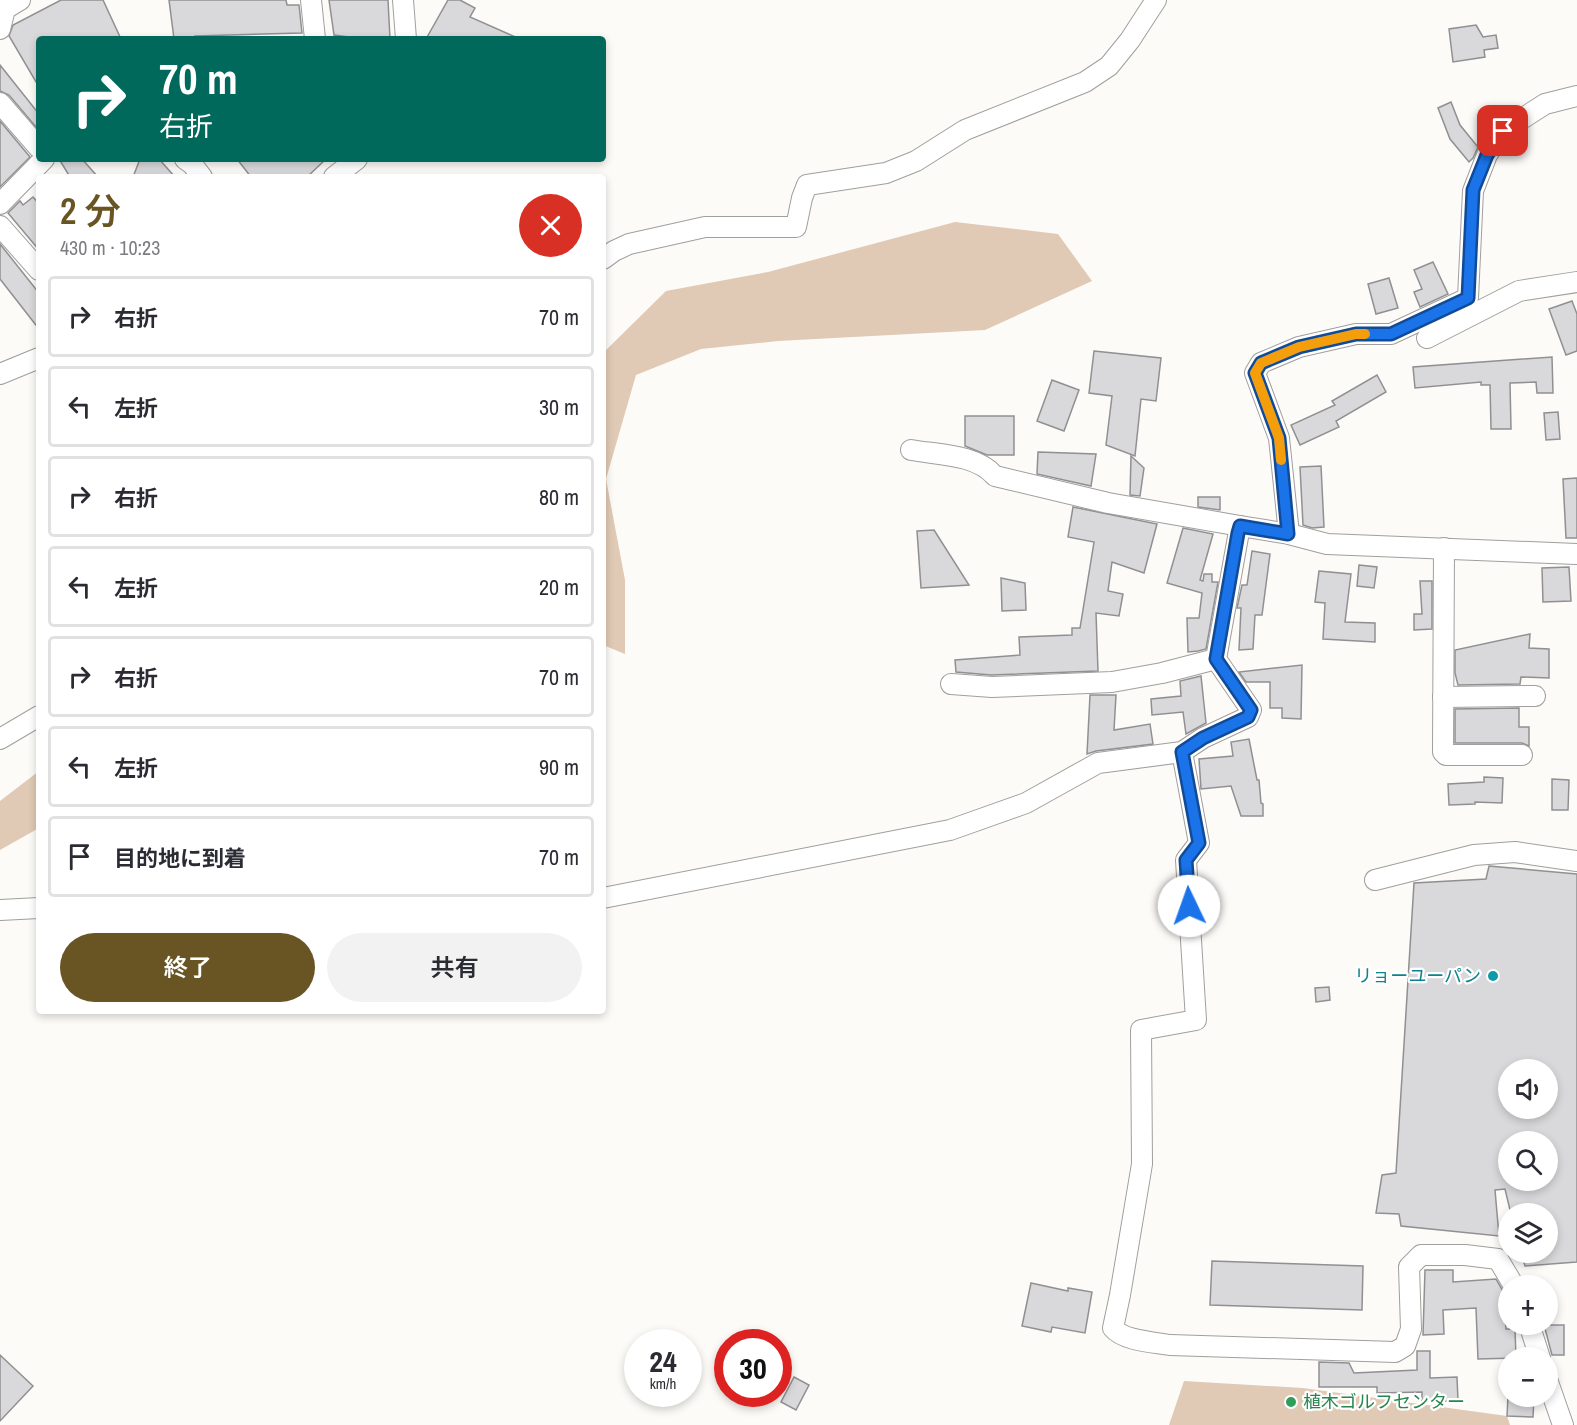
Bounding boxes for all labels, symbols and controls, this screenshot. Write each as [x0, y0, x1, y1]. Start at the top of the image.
text: 70 m [159, 51, 238, 107]
icon: right [60, 60, 138, 138]
pin [1477, 105, 1528, 156]
text: 右折 [159, 108, 213, 144]
icon: arrive [1486, 114, 1519, 147]
text: 2 分 [60, 187, 121, 235]
button: close [519, 194, 582, 257]
text: 430 m · 10:23 [60, 234, 160, 261]
icon: right [63, 300, 96, 333]
text: 70 m [539, 302, 579, 332]
text: 右折 [114, 303, 158, 333]
icon: left [63, 390, 96, 423]
text: 30 m [539, 392, 579, 422]
text: 左折 [114, 393, 158, 423]
icon: right [63, 480, 96, 513]
text: 80 m [539, 482, 579, 512]
text: 右折 [114, 483, 158, 513]
icon: left [63, 570, 96, 603]
text: 20 m [539, 572, 579, 602]
text: 左折 [114, 573, 158, 603]
icon: right [63, 660, 96, 693]
text: 70 m [539, 662, 579, 692]
text: 右折 [114, 663, 158, 693]
icon: left [63, 750, 96, 783]
text: 90 m [539, 752, 579, 782]
text: 左折 [114, 753, 158, 783]
icon: arrive [63, 840, 96, 873]
text: 70 m [539, 842, 579, 872]
text: 目的地に到着 [114, 843, 246, 873]
position arrow [1157, 874, 1221, 938]
button: 終了 [60, 933, 315, 1002]
button: 共有 [327, 933, 582, 1002]
place label: リョーユーパン [1354, 963, 1481, 988]
marker: リョーユーパン [1486, 969, 1500, 983]
map controls [1498, 1059, 1558, 1407]
button: sound [1498, 1059, 1558, 1119]
button: search [1498, 1131, 1558, 1191]
button: layers [1498, 1203, 1558, 1263]
button: + [1498, 1275, 1558, 1335]
speed limit sign: 30 [714, 1329, 792, 1407]
text: 24 [649, 1341, 677, 1381]
button: − [1498, 1347, 1558, 1407]
text: km/h [650, 1373, 676, 1394]
place label: 植木ゴルフセンター [1303, 1389, 1465, 1414]
marker: 植木ゴルフセンター [1284, 1395, 1298, 1409]

